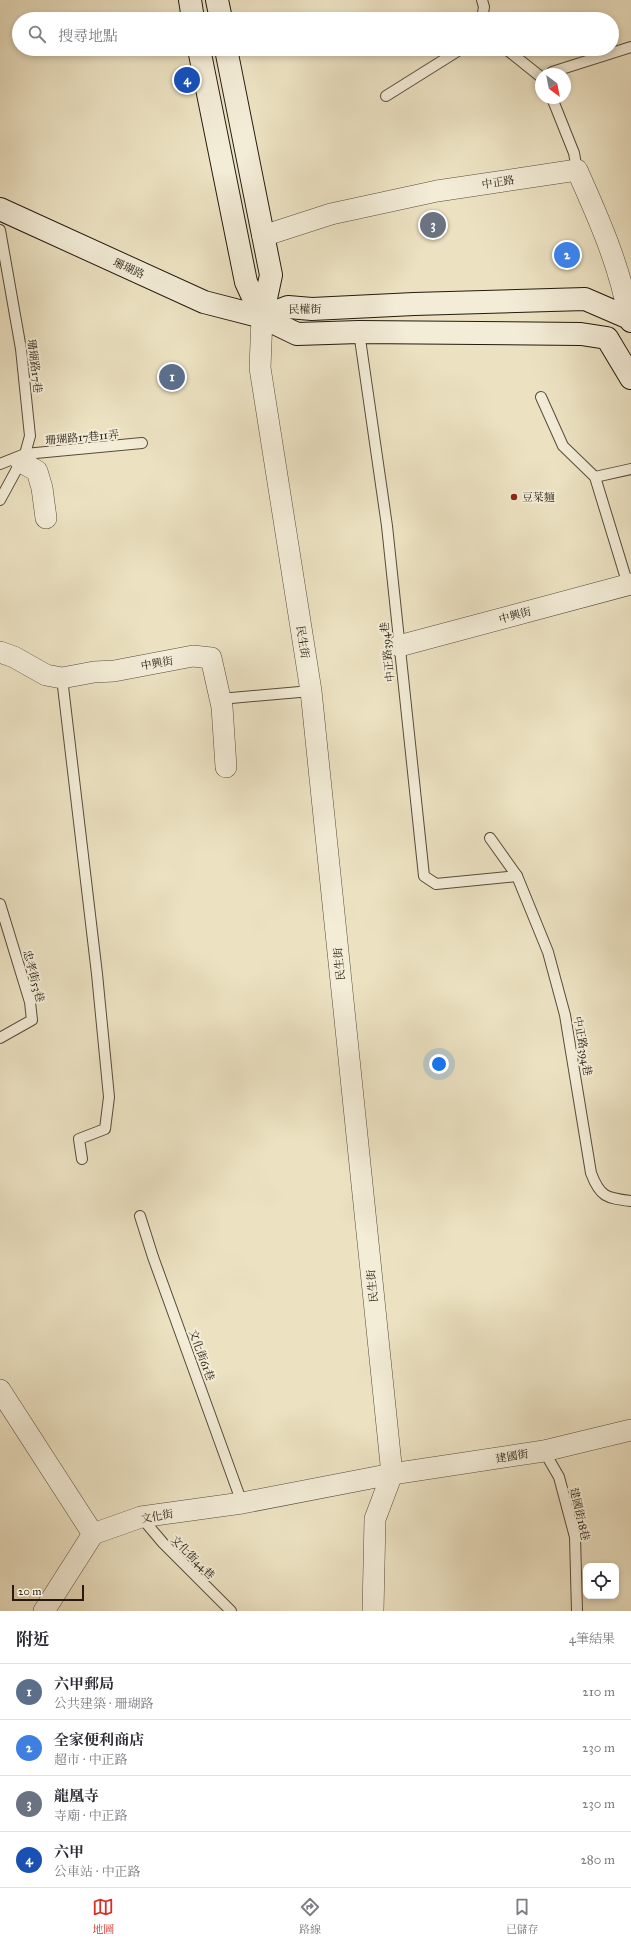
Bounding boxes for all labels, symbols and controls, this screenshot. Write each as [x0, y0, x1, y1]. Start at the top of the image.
search box [12, 12, 619, 56]
icon: search [26, 23, 48, 45]
text: 搜尋地點 [58, 27, 118, 45]
pin: 4 [174, 65, 200, 95]
north arrow [535, 68, 571, 104]
street label: 中正路 [481, 173, 515, 191]
pin: 3 [420, 210, 446, 240]
pin: 2 [554, 240, 580, 270]
street label: 珊瑚路 [111, 256, 146, 281]
street label: 民權街 [288, 303, 322, 316]
street label: 珊瑚路17巷 [25, 338, 44, 394]
pin: 1 [159, 362, 185, 392]
street label: 珊瑚路17巷11弄 [45, 428, 119, 447]
place label: 豆菜麵 [522, 491, 555, 504]
marker: 豆菜麵 [509, 492, 519, 502]
street label: 中興街 [498, 605, 533, 626]
street label: 中正路394巷 [378, 621, 397, 683]
street label: 民生街 [294, 625, 312, 659]
street label: 中興街 [140, 654, 174, 673]
street label: 民生街 [331, 947, 348, 981]
street label: 忠孝街53巷 [20, 949, 47, 1004]
street label: 中正路394巷 [571, 1015, 594, 1077]
your location [429, 1054, 449, 1074]
street label: 民生街 [364, 1269, 381, 1303]
street label: 文化街61巷 [186, 1328, 217, 1383]
street label: 建國街 [495, 1447, 529, 1465]
street label: 建國街18巷 [567, 1486, 592, 1542]
street label: 文化街 [140, 1507, 174, 1526]
street label: 文化街44巷 [168, 1533, 217, 1582]
map controls [583, 1563, 619, 1599]
button: locate [583, 1563, 619, 1599]
scale bar [12, 1583, 84, 1602]
text: 20 m [18, 1585, 41, 1598]
text: 附近 [16, 1629, 50, 1650]
text: 4筆結果 [569, 1631, 615, 1647]
text: 六甲郵局 [54, 1675, 114, 1693]
text: 1 [26, 1684, 32, 1700]
text: 210 m [582, 1684, 615, 1700]
text: 公共建築 · 珊瑚路 [54, 1696, 153, 1712]
text: 全家便利商店 [54, 1731, 144, 1749]
text: 2 [26, 1740, 32, 1756]
text: 230 m [582, 1740, 615, 1756]
text: 超市 · 中正路 [54, 1752, 127, 1768]
text: 龍凰寺 [54, 1787, 99, 1805]
text: 3 [26, 1796, 32, 1812]
text: 230 m [582, 1796, 615, 1812]
text: 寺廟 · 中正路 [54, 1808, 127, 1824]
text: 六甲 [54, 1843, 84, 1861]
text: 4 [25, 1852, 33, 1868]
text: 280 m [580, 1852, 615, 1868]
text: 公車站 · 中正路 [54, 1864, 140, 1880]
tab: 地圖 [92, 1896, 114, 1936]
tab: 路線 [299, 1896, 321, 1936]
tab: 已儲存 [506, 1896, 539, 1936]

